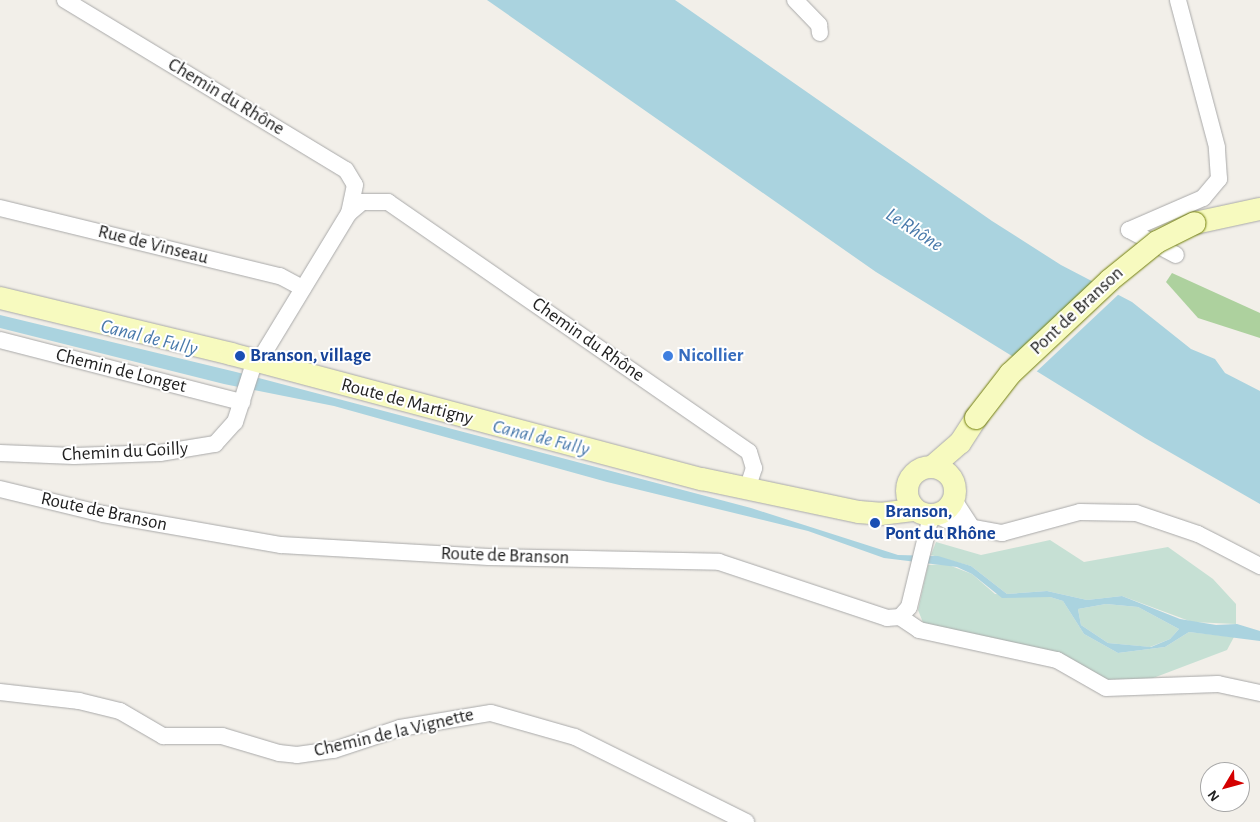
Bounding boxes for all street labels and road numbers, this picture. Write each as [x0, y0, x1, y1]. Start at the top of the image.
street label: Chemin du Rhône [164, 53, 288, 141]
street label: Rue de Vinseau [95, 220, 211, 270]
street label: Pont de Branson [1026, 262, 1128, 360]
street label: Chemin du Rhône [527, 293, 649, 387]
street label: Chemin de Longet [53, 344, 189, 398]
street label: Route de Martigny [339, 373, 475, 431]
street label: Chemin du Goilly [61, 437, 189, 467]
street label: Route de Branson [39, 487, 169, 537]
street label: Route de Branson [440, 542, 570, 570]
street label: Chemin de la Vignette [312, 704, 476, 762]

